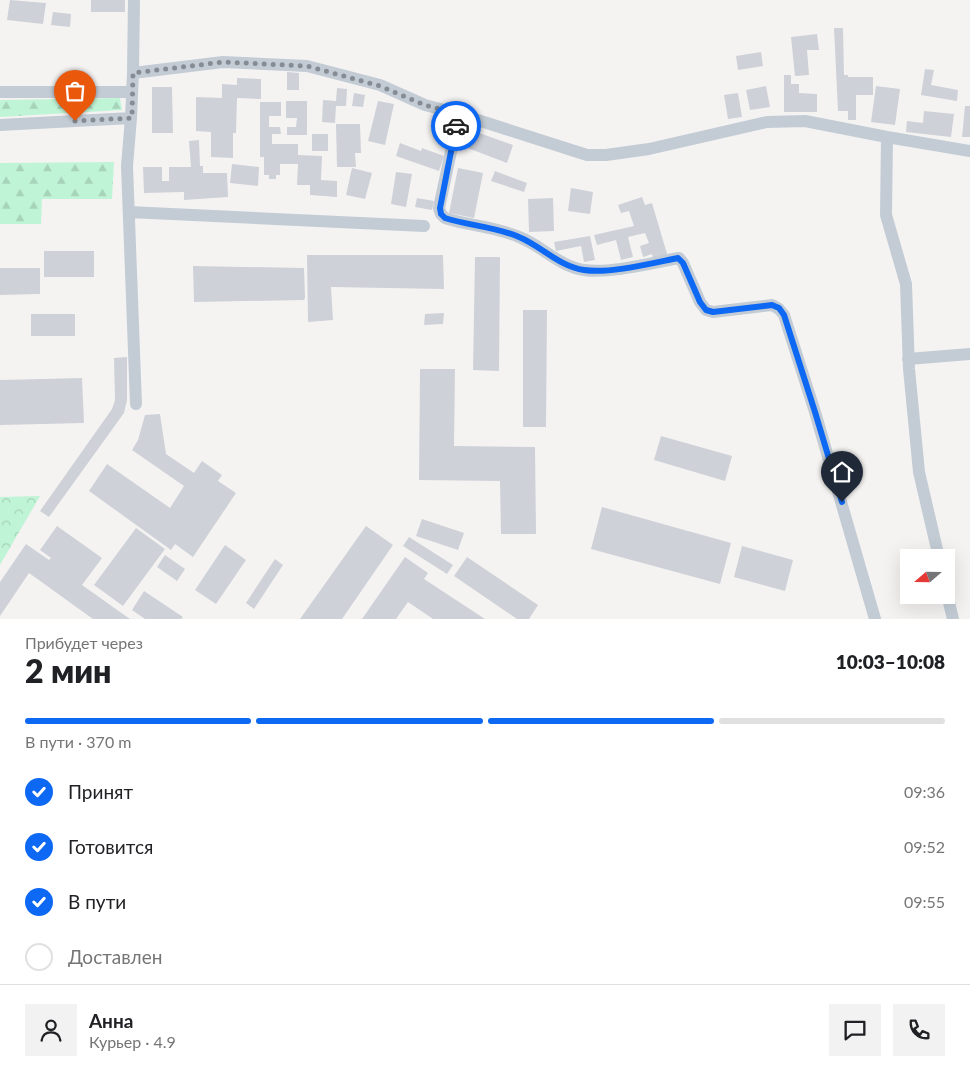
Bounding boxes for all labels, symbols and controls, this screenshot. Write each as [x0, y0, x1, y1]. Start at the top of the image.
pin [54, 70, 96, 121]
icon: bag [61, 77, 89, 105]
courier [431, 101, 481, 151]
icon: car [442, 112, 470, 140]
pin [821, 451, 863, 502]
icon: home [828, 458, 856, 486]
north arrow [900, 549, 955, 604]
map controls [900, 549, 955, 604]
text: Прибудет через [25, 633, 143, 652]
text: 10:03–10:08 [836, 650, 945, 673]
text: 2 мин [25, 651, 111, 690]
text: В пути · 370 m [25, 732, 131, 751]
icon: check [25, 778, 53, 806]
text: Принят [68, 780, 133, 803]
text: 09:36 [904, 782, 945, 801]
icon: check [25, 833, 53, 861]
text: Готовится [68, 835, 153, 858]
text: 09:52 [904, 837, 945, 856]
icon: check [25, 888, 53, 916]
text: В пути [68, 890, 126, 913]
text: 09:55 [904, 892, 945, 911]
text: Доставлен [68, 945, 162, 968]
button: person [25, 1004, 77, 1056]
button: chat [829, 1004, 881, 1056]
button: phone [893, 1004, 945, 1056]
text: Анна [89, 1009, 133, 1032]
text: Курьер · 4.9 [89, 1032, 176, 1051]

